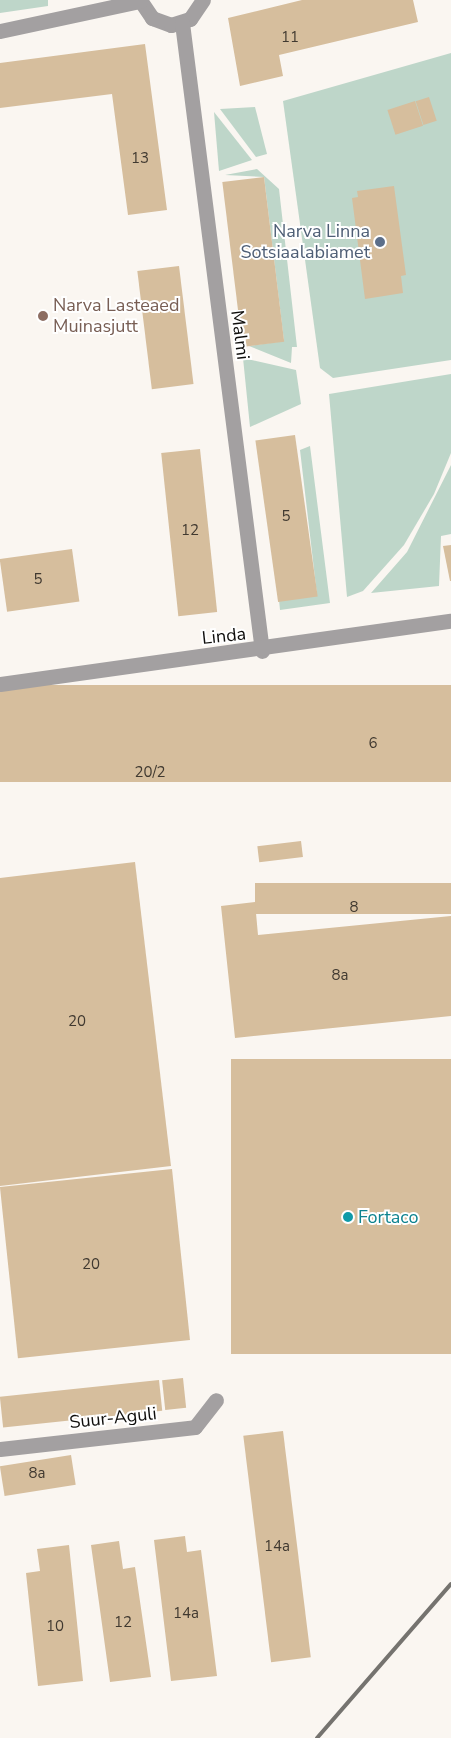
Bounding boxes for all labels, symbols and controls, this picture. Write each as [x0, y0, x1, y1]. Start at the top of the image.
house number: 11 [281, 29, 299, 47]
house number: 13 [131, 150, 149, 168]
place label: Narva Linna Sotsiaalabiamet [240, 221, 370, 264]
marker: Narva Linna Sotsiaalabiamet [374, 236, 386, 248]
place label: Narva Lasteaed Muinasjutt [53, 295, 179, 338]
street label: Malmi [226, 309, 254, 361]
marker: Narva Lasteaed Muinasjutt [37, 310, 49, 322]
house number: 5 [282, 508, 290, 526]
house number: 12 [181, 522, 199, 540]
house number: 5 [34, 571, 42, 589]
street label: Linda [201, 623, 247, 649]
house number: 6 [369, 735, 377, 753]
house number: 20/2 [134, 764, 166, 782]
house number: 8 [350, 899, 358, 917]
house number: 8a [332, 967, 348, 985]
house number: 20 [68, 1013, 86, 1031]
place label: Fortaco [358, 1206, 418, 1228]
marker: Fortaco [342, 1211, 354, 1223]
house number: 20 [82, 1256, 100, 1274]
street label: Suur-Aguli [68, 1403, 158, 1433]
house number: 8a [29, 1465, 45, 1483]
house number: 14a [264, 1538, 290, 1556]
house number: 14a [173, 1605, 199, 1623]
house number: 12 [114, 1614, 132, 1632]
house number: 10 [46, 1618, 64, 1636]

